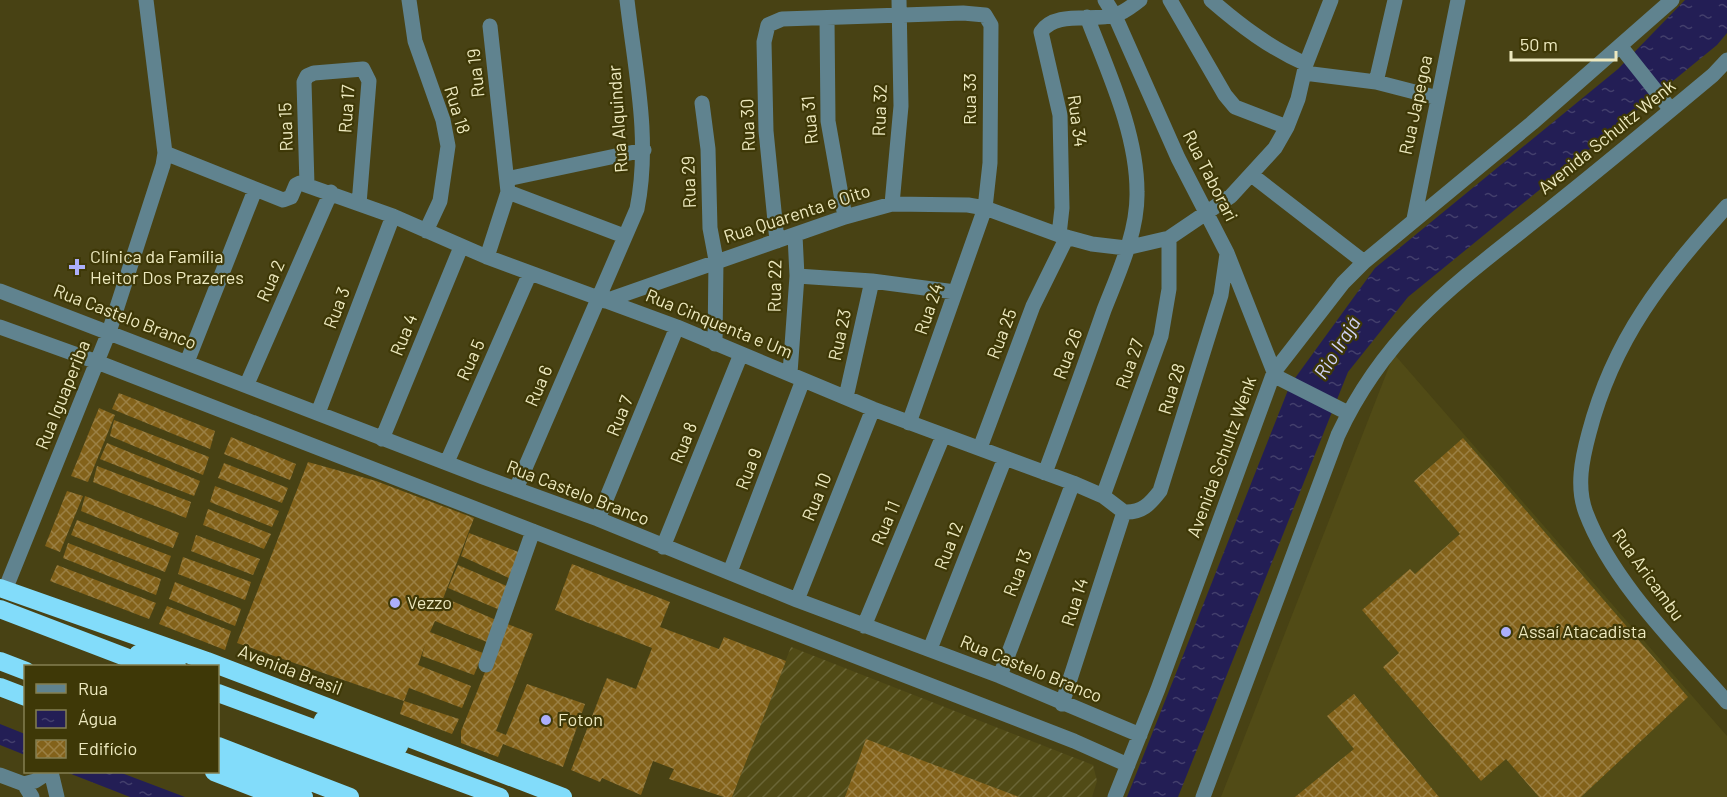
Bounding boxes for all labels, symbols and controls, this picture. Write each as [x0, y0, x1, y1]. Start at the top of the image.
scale bar [1511, 24, 1616, 62]
text: 50 m [1520, 33, 1558, 55]
street label: Rua 19 [461, 48, 489, 99]
street label: Rua Japegoa [1394, 53, 1436, 157]
street label: Rua Alquindar [602, 64, 632, 174]
street label: Rua 33 [958, 73, 980, 125]
street label: Avenida Schultz Wenk [1533, 74, 1679, 198]
street label: Rua 18 [440, 83, 476, 136]
street label: Rua 32 [867, 83, 891, 137]
street label: Rua 17 [333, 84, 359, 134]
street label: Rua 34 [1063, 93, 1093, 148]
street label: Rua 31 [796, 95, 822, 145]
street label: Rua 30 [735, 98, 759, 152]
street label: Rua 15 [273, 102, 297, 152]
street label: Rua Taborari [1179, 126, 1243, 225]
street label: Rua 29 [676, 155, 700, 209]
street label: Rua Quarenta e Oito [721, 179, 873, 247]
place label: Clínica da Família Heitor Dos Prazeres [90, 245, 244, 288]
street label: Rua 2 [251, 256, 289, 305]
marker: Clínica da Família Heitor Dos Prazeres [68, 258, 86, 276]
street label: Rua 22 [763, 259, 785, 313]
street label: Rua Castelo Branco [51, 279, 200, 353]
street label: Rua 24 [909, 280, 947, 337]
street label: Rua 3 [318, 284, 354, 332]
street label: Rua Cinquenta e Um [643, 284, 796, 363]
street label: Rua 25 [981, 305, 1021, 362]
street label: Rua 23 [823, 307, 855, 363]
street label: Rua 4 [385, 310, 421, 359]
water label: Rio Irajá [1308, 312, 1364, 383]
street label: Rua 26 [1048, 325, 1086, 382]
street label: Rua 27 [1110, 335, 1148, 392]
street label: Rua 5 [451, 336, 489, 384]
street label: Rua Iguaperiba [30, 337, 94, 453]
street label: Rua 28 [1153, 360, 1189, 417]
street label: Rua 6 [520, 362, 557, 410]
street label: Avenida Schultz Wenk [1182, 373, 1260, 540]
street label: Rua 7 [601, 392, 637, 439]
street label: Rua 8 [665, 419, 701, 467]
street label: Rua 9 [730, 445, 766, 493]
street label: Rua Castelo Branco [504, 455, 653, 529]
street label: Rua 10 [797, 469, 836, 524]
street label: Rua 11 [866, 497, 904, 548]
street label: Rua 12 [929, 519, 967, 573]
street label: Rua Aricambu [1608, 524, 1690, 625]
street label: Rua 13 [998, 546, 1036, 599]
street label: Rua 14 [1056, 575, 1092, 629]
place label: Vezzo [407, 591, 452, 613]
marker: Vezzo [388, 596, 402, 610]
place label: Assaí Atacadista [1518, 620, 1646, 642]
marker: Assaí Atacadista [1499, 625, 1513, 639]
street label: Rua Castelo Branco [957, 630, 1106, 707]
street label: Avenida Brasil [235, 639, 345, 699]
legend [24, 665, 219, 773]
text: Rua [78, 677, 108, 699]
text: Água [78, 707, 117, 729]
place label: Foton [558, 708, 603, 730]
marker: Foton [539, 713, 553, 727]
text: Edifício [78, 737, 137, 759]

